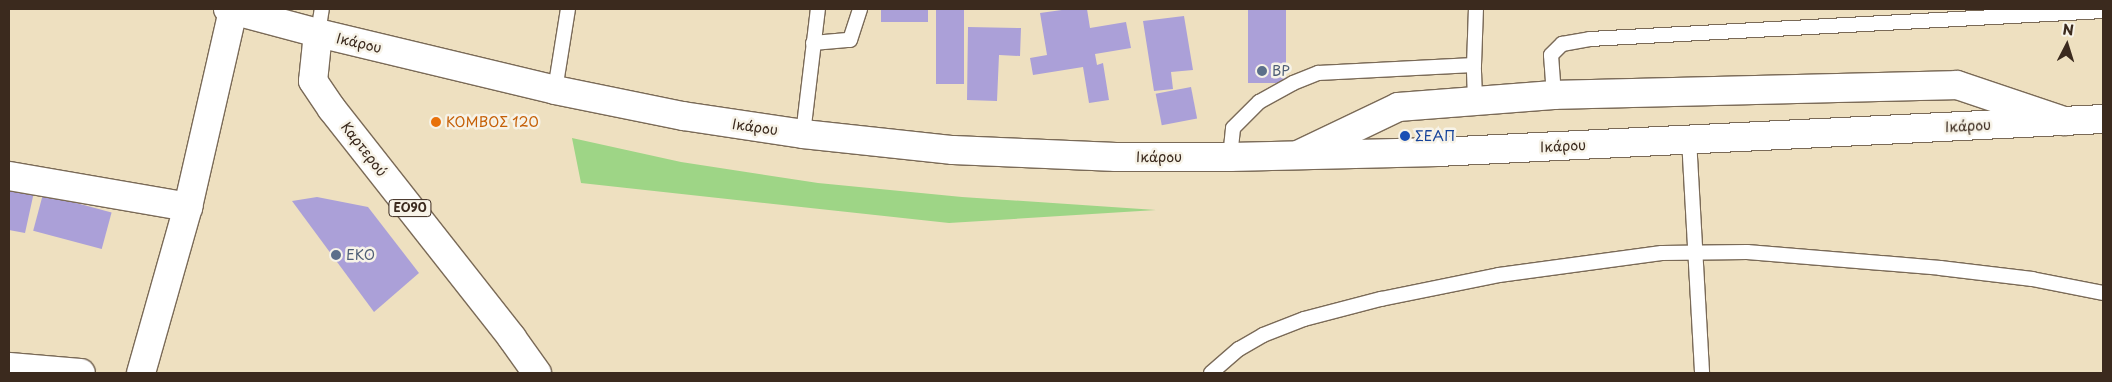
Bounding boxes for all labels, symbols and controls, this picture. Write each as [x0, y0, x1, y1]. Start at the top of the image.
text: N [2062, 19, 2075, 41]
north arrow [2042, 20, 2092, 70]
street label: Ικάρου [335, 30, 383, 56]
place label: BP [1272, 63, 1290, 79]
marker: BP [1256, 65, 1268, 77]
place label: ΚΟΜΒΟΣ 120 [446, 114, 539, 130]
street label: Ικάρου [731, 115, 779, 139]
marker: ΚΟΜΒΟΣ 120 [430, 116, 442, 128]
street label: Ικάρου [1945, 116, 1991, 136]
street label: Καρτερού [338, 118, 390, 180]
place label: ΣΕΑΠ [1415, 128, 1455, 144]
marker: ΣΕΑΠ [1399, 130, 1411, 142]
street label: Ικάρου [1540, 136, 1586, 156]
street label: Ικάρου [1136, 149, 1182, 165]
road number: ΕΟ90 [388, 198, 432, 218]
place label: EKO [346, 247, 375, 263]
marker: EKO [330, 249, 342, 261]

